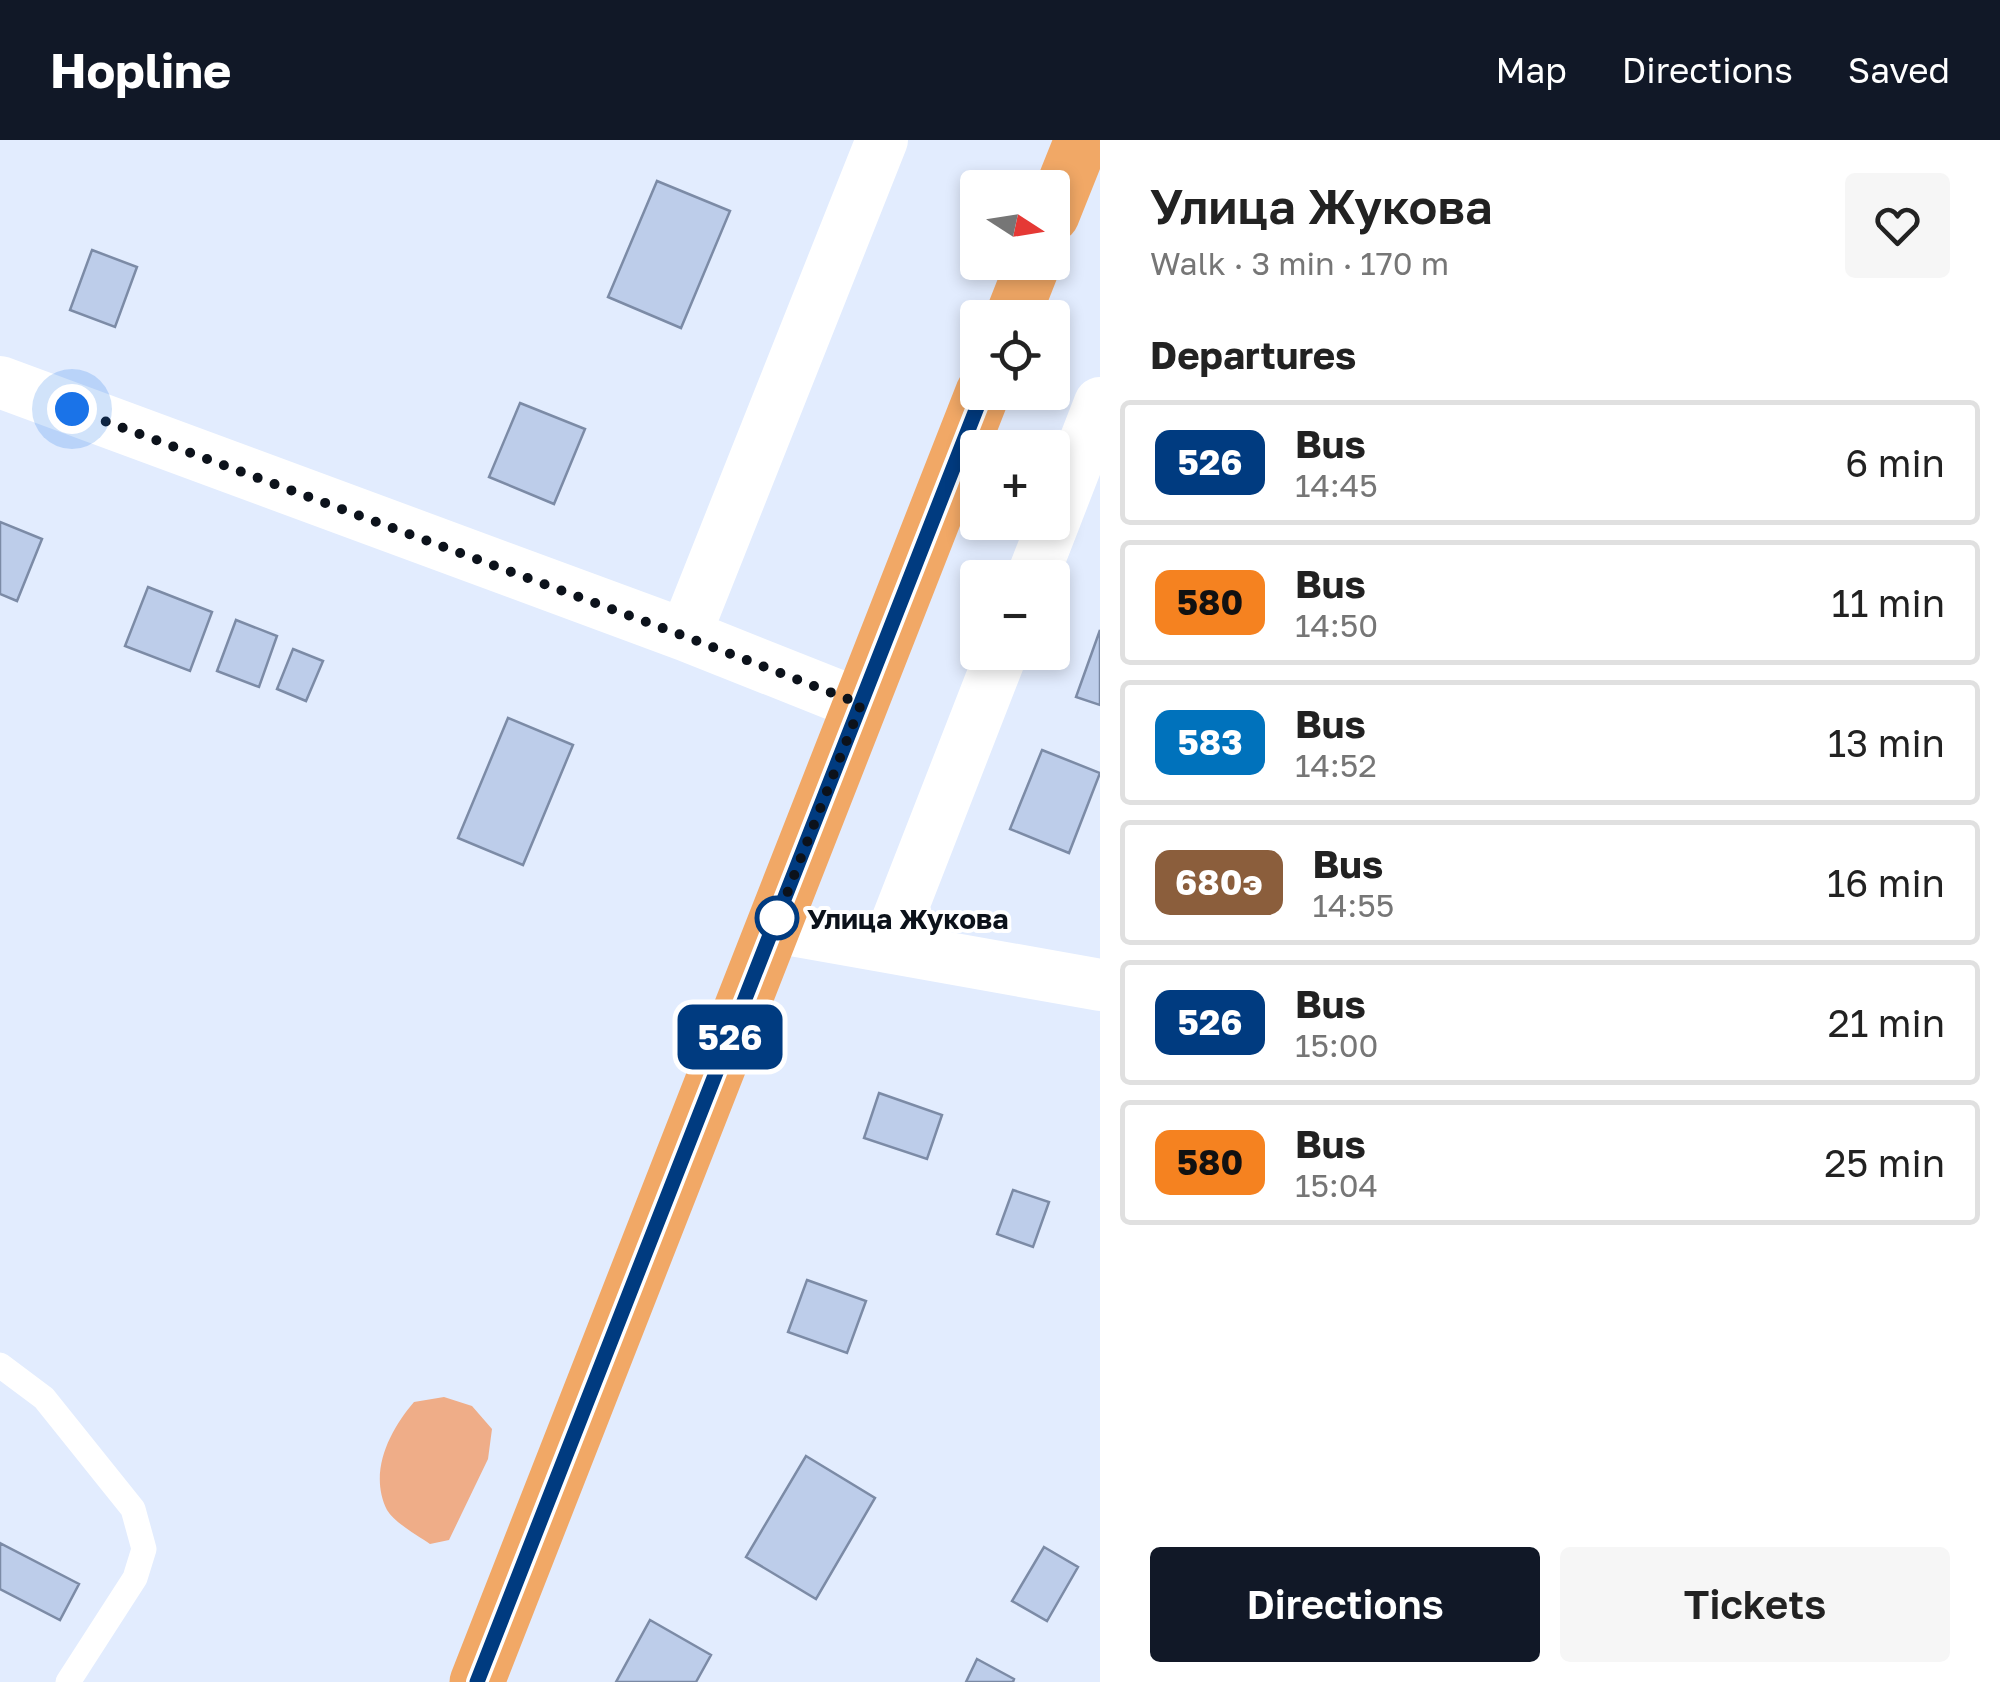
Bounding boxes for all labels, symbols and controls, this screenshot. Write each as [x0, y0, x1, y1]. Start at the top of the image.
text: Hopline [50, 41, 231, 99]
text: Map [1495, 49, 1567, 91]
text: Directions [1622, 49, 1793, 91]
text: Saved [1848, 49, 1950, 91]
north arrow [960, 170, 1070, 280]
map controls [960, 170, 1070, 670]
button: heart [1845, 173, 1950, 278]
text: Улица Жукова [1150, 177, 1493, 235]
text: Walk · 3 min · 170 m [1150, 244, 1449, 282]
button: locate [960, 300, 1070, 410]
text: Departures [1150, 332, 1356, 377]
your location [47, 384, 97, 434]
text: Bus [1295, 421, 1366, 466]
button: + [960, 430, 1070, 540]
text: 6 min [1845, 440, 1945, 485]
text: 526 [1178, 441, 1242, 483]
text: 14:45 [1295, 466, 1378, 504]
button: − [960, 560, 1070, 670]
text: Bus [1295, 561, 1366, 606]
text: 11 min [1831, 580, 1945, 625]
text: 580 [1177, 581, 1243, 623]
text: 14:50 [1295, 606, 1378, 644]
text: Bus [1295, 701, 1366, 746]
text: 13 min [1828, 720, 1945, 765]
text: 583 [1177, 721, 1243, 763]
text: 14:52 [1295, 746, 1377, 784]
text: Bus [1313, 841, 1383, 886]
text: 16 min [1827, 860, 1945, 905]
text: 680э [1175, 861, 1263, 903]
text: 14:55 [1313, 886, 1394, 924]
marker: Улица Жукова [756, 897, 798, 939]
place label: Улица Жукова [807, 902, 1009, 935]
text: Bus [1295, 981, 1366, 1026]
text: 21 min [1828, 1000, 1945, 1045]
text: 526 [1178, 1001, 1242, 1043]
line badge: 526 [672, 1004, 788, 1070]
text: 526 [698, 1016, 762, 1058]
text: 15:00 [1295, 1026, 1378, 1064]
text: Bus [1295, 1121, 1366, 1166]
text: 25 min [1824, 1140, 1945, 1185]
text: 580 [1177, 1141, 1243, 1183]
text: 15:04 [1295, 1166, 1378, 1204]
button: Directions [1150, 1547, 1540, 1662]
button: Tickets [1560, 1547, 1950, 1662]

